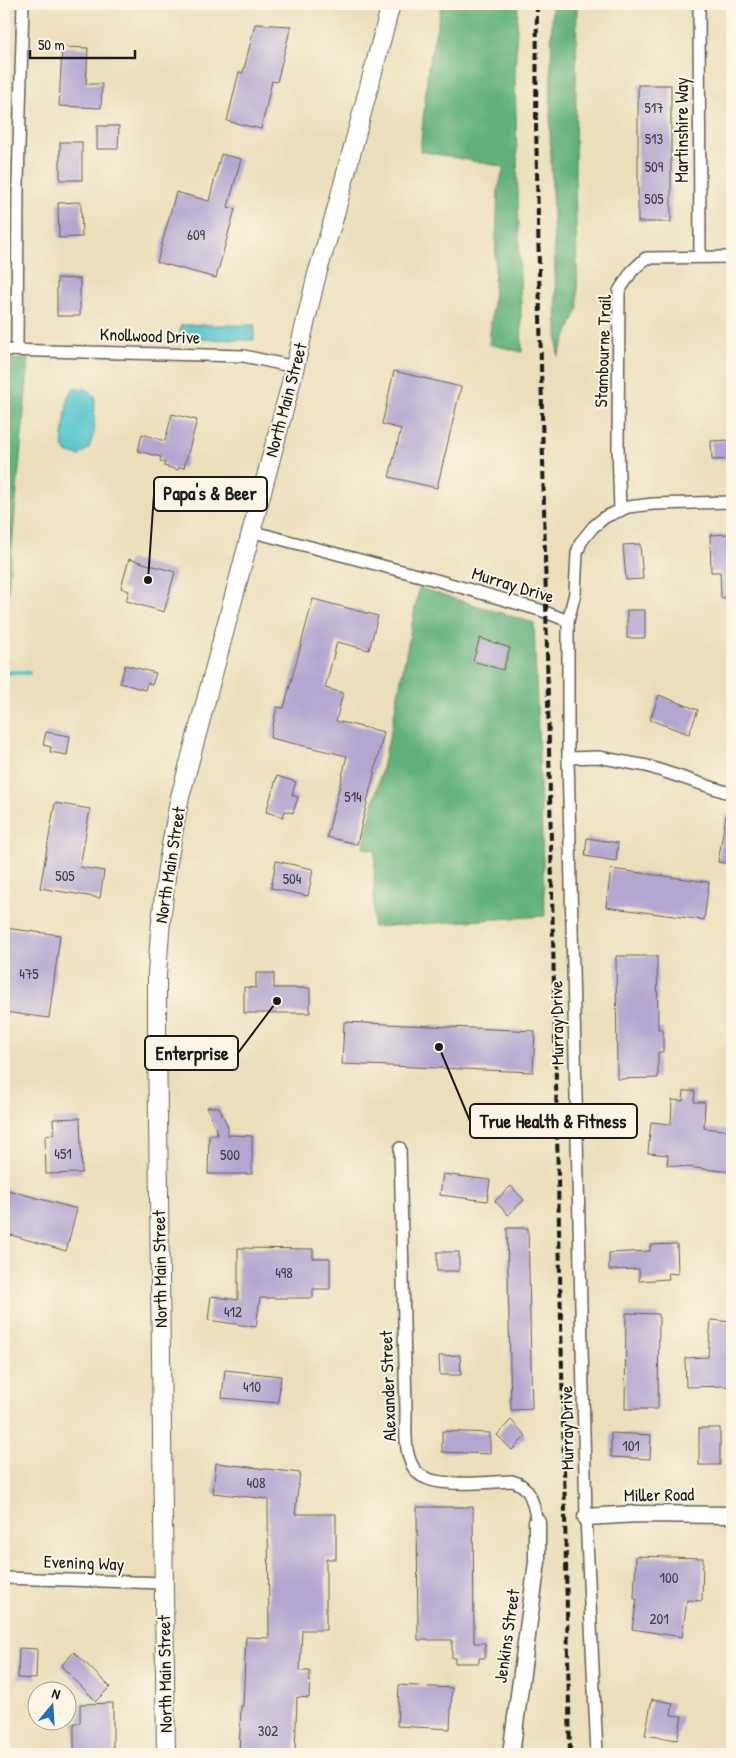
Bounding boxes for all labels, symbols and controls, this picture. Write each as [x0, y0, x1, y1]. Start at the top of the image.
scale bar [30, 28, 135, 60]
text: 50 m [38, 34, 65, 55]
street label: Martinshire Way [669, 77, 694, 183]
house number: 517 [644, 97, 664, 118]
house number: 513 [645, 128, 664, 149]
house number: 509 [645, 156, 664, 177]
house number: 505 [644, 188, 664, 209]
house number: 609 [187, 224, 206, 245]
street label: Stambourne Trail [588, 294, 617, 408]
street label: Knollwood Drive [99, 321, 201, 350]
street label: North Main Street [258, 339, 313, 460]
callout: Papa's & Beer [154, 477, 267, 511]
text: Papa's & Beer [163, 480, 257, 507]
street label: Murray Drive [469, 560, 557, 609]
house number: 514 [344, 786, 362, 807]
street label: North Main Street [148, 804, 191, 925]
house number: 505 [55, 865, 75, 886]
house number: 504 [283, 868, 302, 889]
house number: 475 [19, 963, 39, 984]
street label: Murray Drive [543, 981, 570, 1065]
callout: Enterprise [145, 1036, 238, 1070]
text: Enterprise [156, 1040, 229, 1067]
callout: True Health & Fitness [470, 1104, 637, 1138]
text: True Health & Fitness [479, 1108, 627, 1134]
house number: 451 [54, 1143, 72, 1164]
house number: 500 [220, 1144, 240, 1165]
street label: North Main Street [146, 1209, 173, 1328]
house number: 498 [275, 1262, 293, 1283]
house number: 412 [224, 1301, 242, 1322]
street label: Alexander Street [373, 1329, 402, 1442]
house number: 410 [243, 1376, 261, 1397]
street label: Murray Drive [553, 1386, 580, 1470]
house number: 101 [622, 1435, 640, 1456]
house number: 408 [247, 1472, 265, 1493]
street label: Miller Road [624, 1481, 694, 1508]
street label: Evening Way [43, 1549, 125, 1576]
house number: 100 [660, 1567, 679, 1588]
street label: Jenkins Street [488, 1587, 526, 1684]
house number: 201 [649, 1608, 669, 1629]
street label: North Main Street [151, 1614, 178, 1733]
north arrow [28, 1680, 78, 1730]
text: N [50, 1683, 63, 1704]
house number: 302 [258, 1720, 278, 1741]

